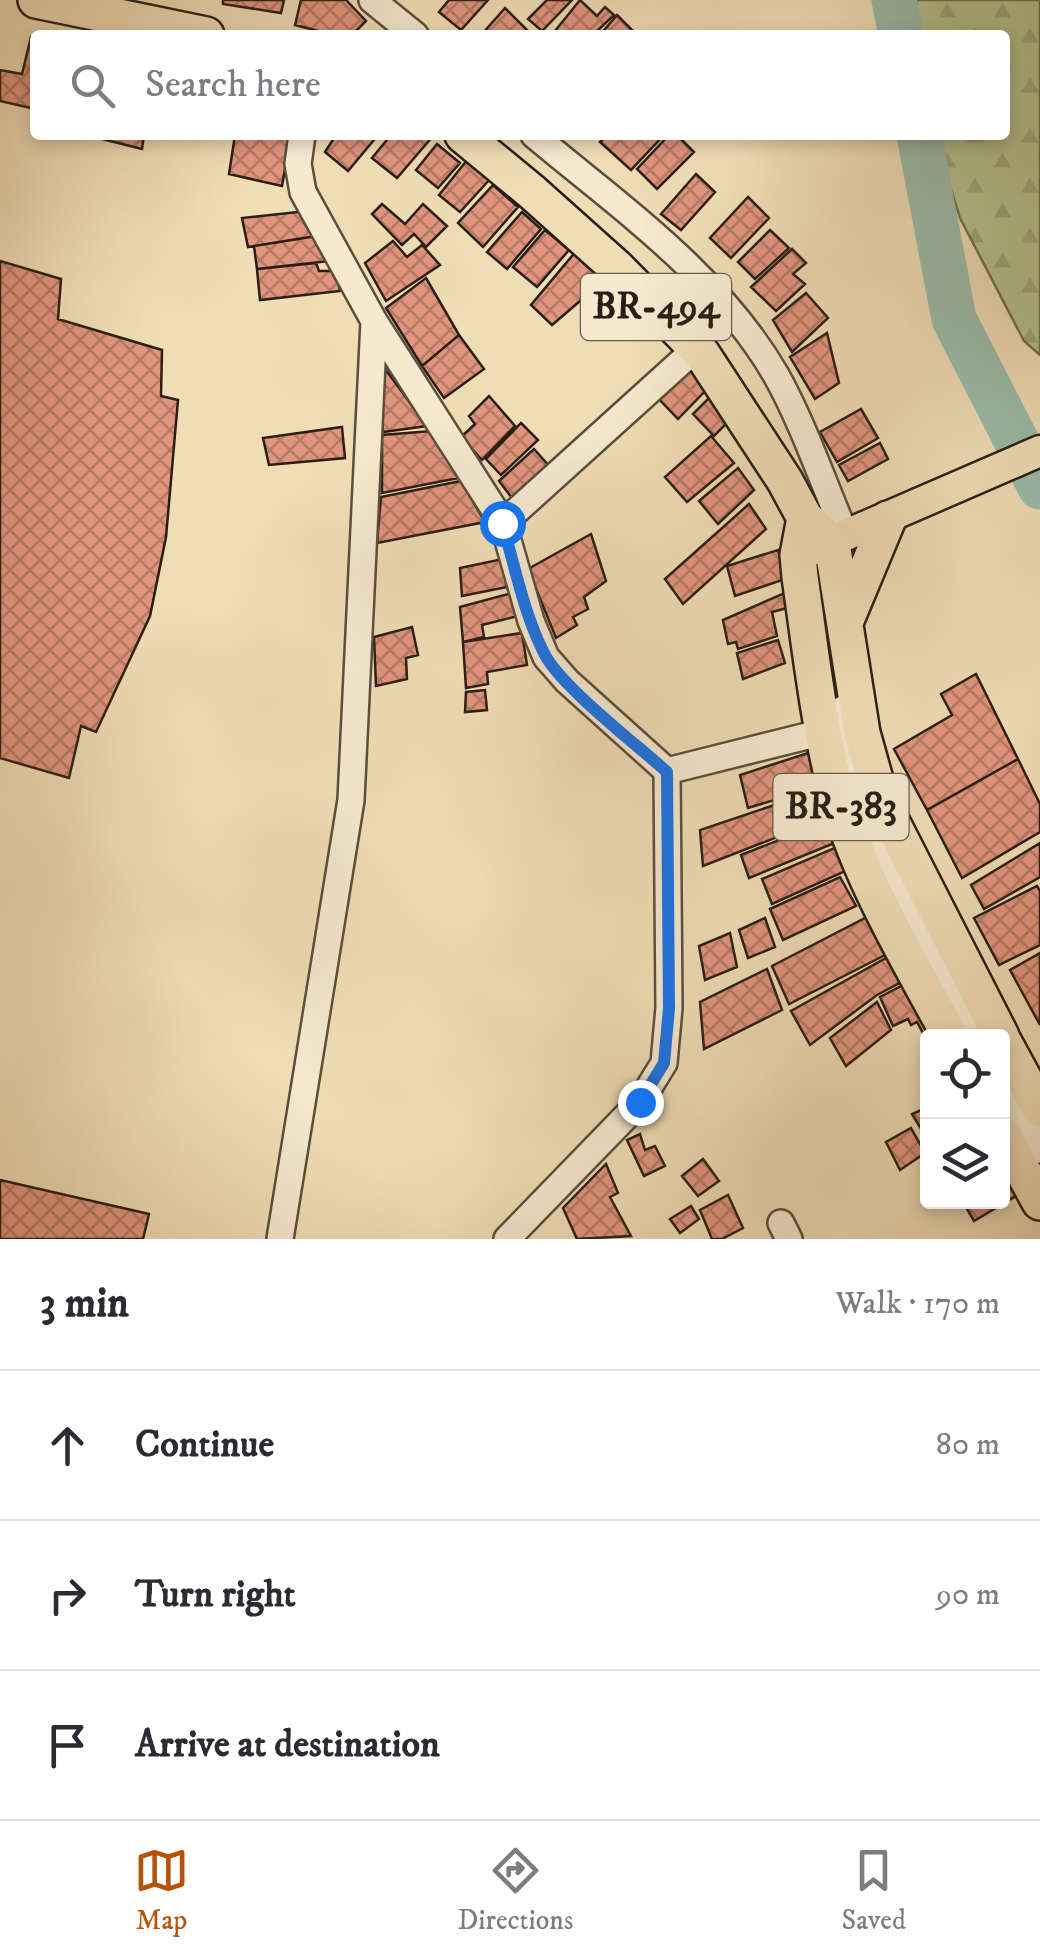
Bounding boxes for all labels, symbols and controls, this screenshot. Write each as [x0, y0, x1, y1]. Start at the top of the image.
search box [30, 30, 1010, 140]
icon: search [65, 58, 120, 113]
text: Search here [145, 61, 321, 109]
road number: BR-494 [581, 274, 731, 340]
route start [480, 501, 526, 547]
road number: BR-383 [774, 774, 908, 840]
map controls [920, 1029, 1010, 1209]
button: locate [920, 1029, 1010, 1119]
route end [618, 1080, 664, 1126]
button: layers [920, 1119, 1010, 1209]
text: 3 min [40, 1278, 129, 1330]
text: Walk · 170 m [835, 1284, 1000, 1324]
icon: ahead [40, 1418, 95, 1473]
text: Continue [135, 1421, 274, 1469]
text: 80 m [936, 1425, 1000, 1465]
icon: right [40, 1568, 95, 1623]
text: Turn right [135, 1571, 296, 1619]
text: 90 m [936, 1575, 1000, 1615]
icon: arrive [40, 1718, 95, 1773]
text: Arrive at destination [135, 1721, 440, 1769]
tab: Map [134, 1843, 189, 1938]
tab: Directions [457, 1843, 573, 1938]
tab: Saved [842, 1843, 906, 1938]

